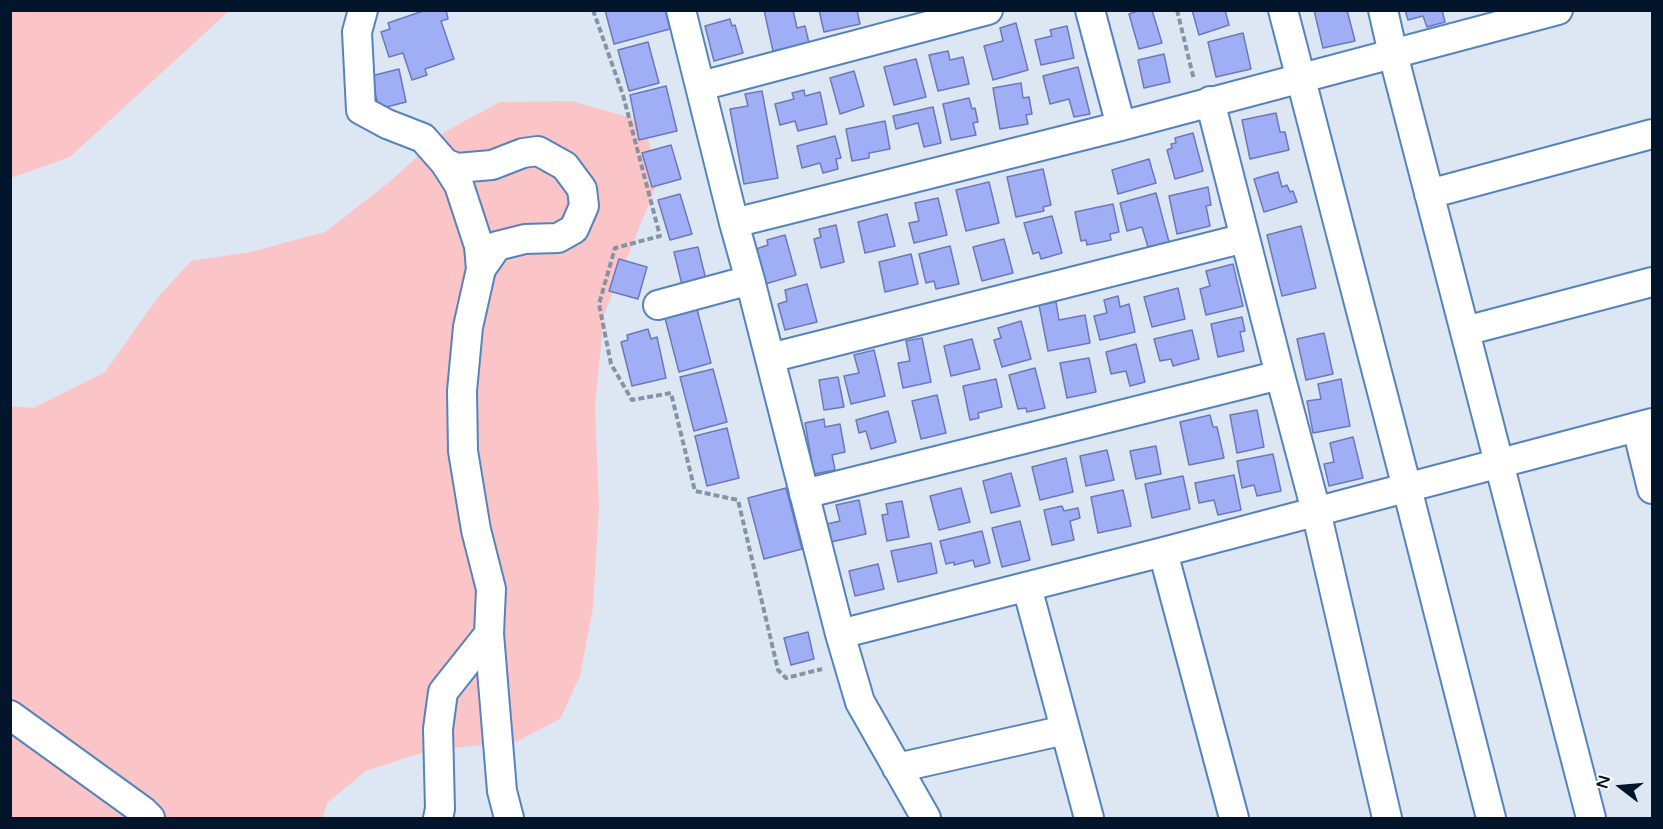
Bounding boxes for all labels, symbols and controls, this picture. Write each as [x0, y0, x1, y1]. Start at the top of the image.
north arrow [1591, 757, 1651, 817]
text: N [1592, 773, 1615, 791]

